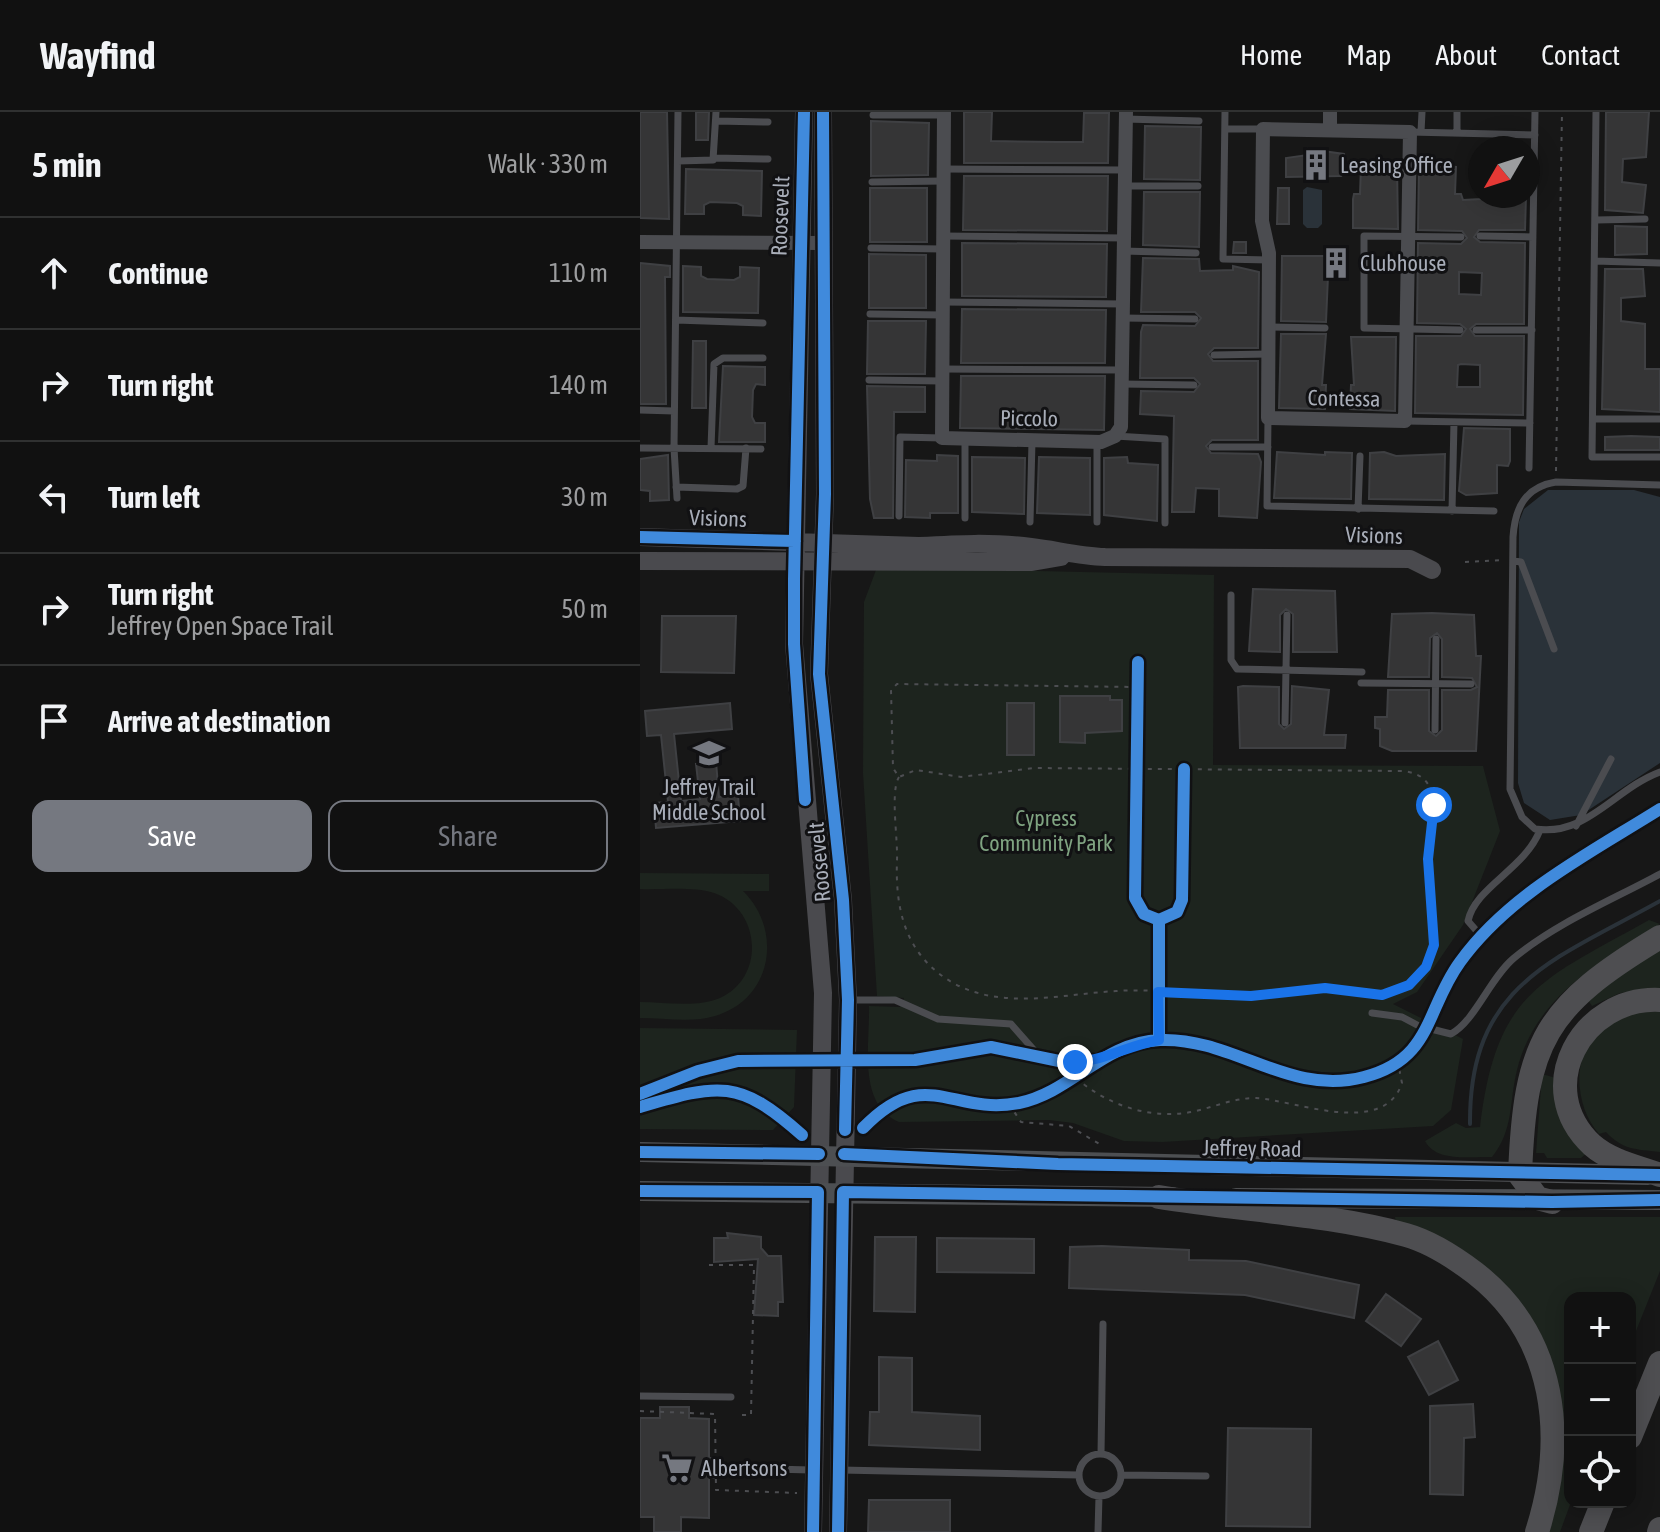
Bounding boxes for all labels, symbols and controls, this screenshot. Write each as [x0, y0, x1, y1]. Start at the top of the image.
text: Wayfind [40, 34, 155, 77]
text: Home [1240, 39, 1302, 71]
text: Map [1346, 39, 1391, 71]
text: About [1435, 39, 1497, 71]
text: Contact [1541, 39, 1620, 71]
north arrow [1468, 136, 1540, 208]
text: 5 min [32, 145, 101, 184]
building icon: Leasing Office [1299, 148, 1333, 182]
text: Walk · 330 m [488, 149, 608, 179]
place label: Leasing Office [1340, 152, 1453, 178]
street label: Roosevelt [766, 175, 794, 257]
building icon: Clubhouse [1319, 246, 1353, 280]
place label: Clubhouse [1360, 250, 1446, 276]
icon: ahead [32, 251, 76, 295]
text: Continue [108, 256, 208, 290]
text: 110 m [549, 258, 608, 288]
icon: right [32, 363, 76, 407]
text: Turn right [108, 368, 214, 402]
text: 140 m [549, 370, 608, 400]
street label: Contessa [1307, 384, 1381, 412]
street label: Piccolo [1000, 404, 1058, 432]
icon: left [32, 475, 76, 519]
text: Turn left [108, 480, 200, 514]
text: 30 m [561, 482, 608, 512]
street label: Visions [689, 504, 747, 532]
street label: Visions [1345, 521, 1403, 549]
text: Turn right [108, 577, 214, 611]
icon: right [32, 587, 76, 631]
text: 50 m [561, 594, 608, 624]
text: Jeffrey Open Space Trail [108, 611, 333, 641]
icon: arrive [32, 699, 76, 743]
text: Arrive at destination [108, 704, 330, 738]
school or university icon: Jeffrey Trail Middle School [692, 736, 726, 770]
place label: Jeffrey Trail Middle School [652, 774, 766, 825]
route start [1416, 787, 1452, 823]
button: Save [32, 800, 312, 872]
button: Share [328, 800, 608, 872]
park label: Cypress Community Park [979, 805, 1113, 856]
street label: Roosevelt [803, 821, 835, 903]
route end [1057, 1044, 1093, 1080]
street label: Jeffrey Road [1202, 1134, 1302, 1162]
map controls [1564, 1292, 1636, 1508]
button: + [1564, 1292, 1636, 1364]
button: − [1564, 1364, 1636, 1436]
button: locate [1564, 1436, 1636, 1508]
supermarket icon: Albertsons [660, 1451, 694, 1485]
place label: Albertsons [701, 1455, 787, 1481]

